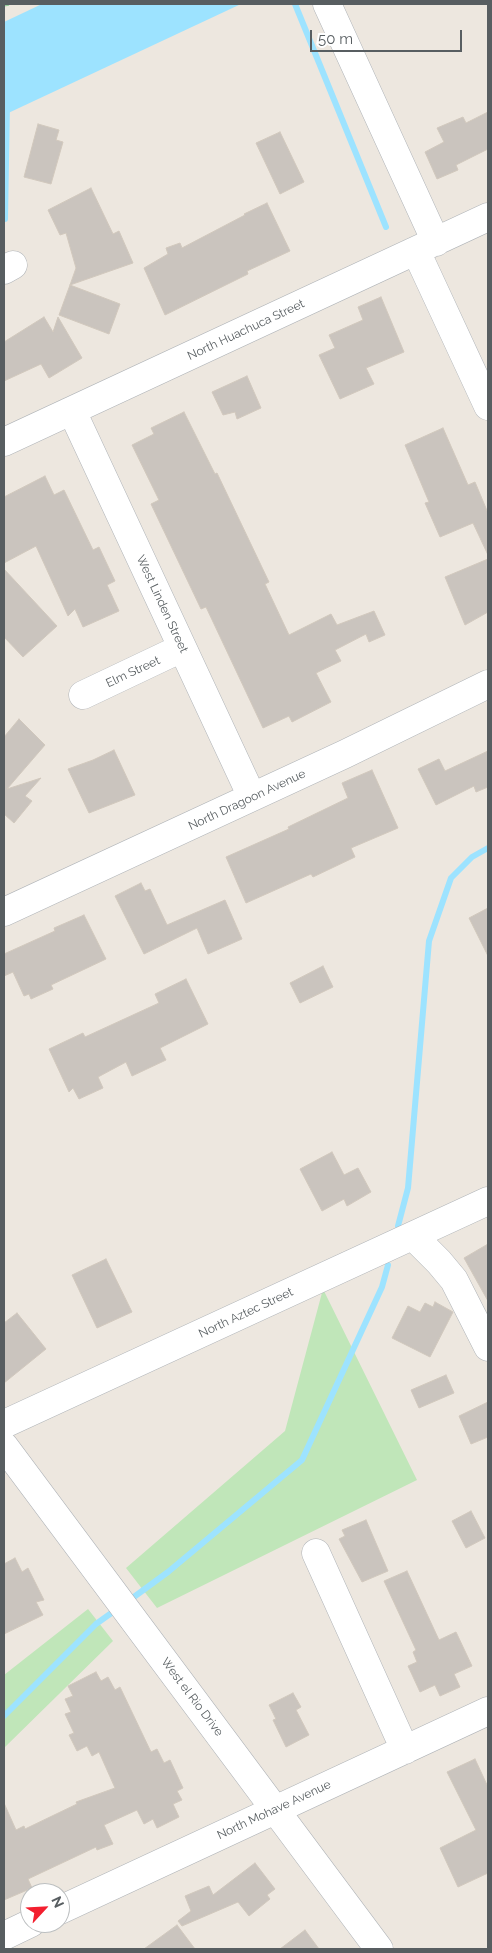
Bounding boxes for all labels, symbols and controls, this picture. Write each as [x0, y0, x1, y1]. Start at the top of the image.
scale bar [312, 20, 464, 52]
text: 50 m [318, 30, 353, 48]
street label: North Huachuca Street [185, 297, 307, 363]
street label: West Linden Street [133, 553, 191, 655]
street label: Elm Street [104, 653, 162, 691]
street label: North Dragoon Avenue [186, 766, 308, 834]
street label: North Aztec Street [197, 1285, 295, 1341]
street label: West el Rio Drive [158, 1655, 226, 1739]
street label: North Mohave Avenue [215, 1777, 333, 1843]
north arrow [20, 1883, 70, 1933]
text: N [48, 1894, 67, 1910]

